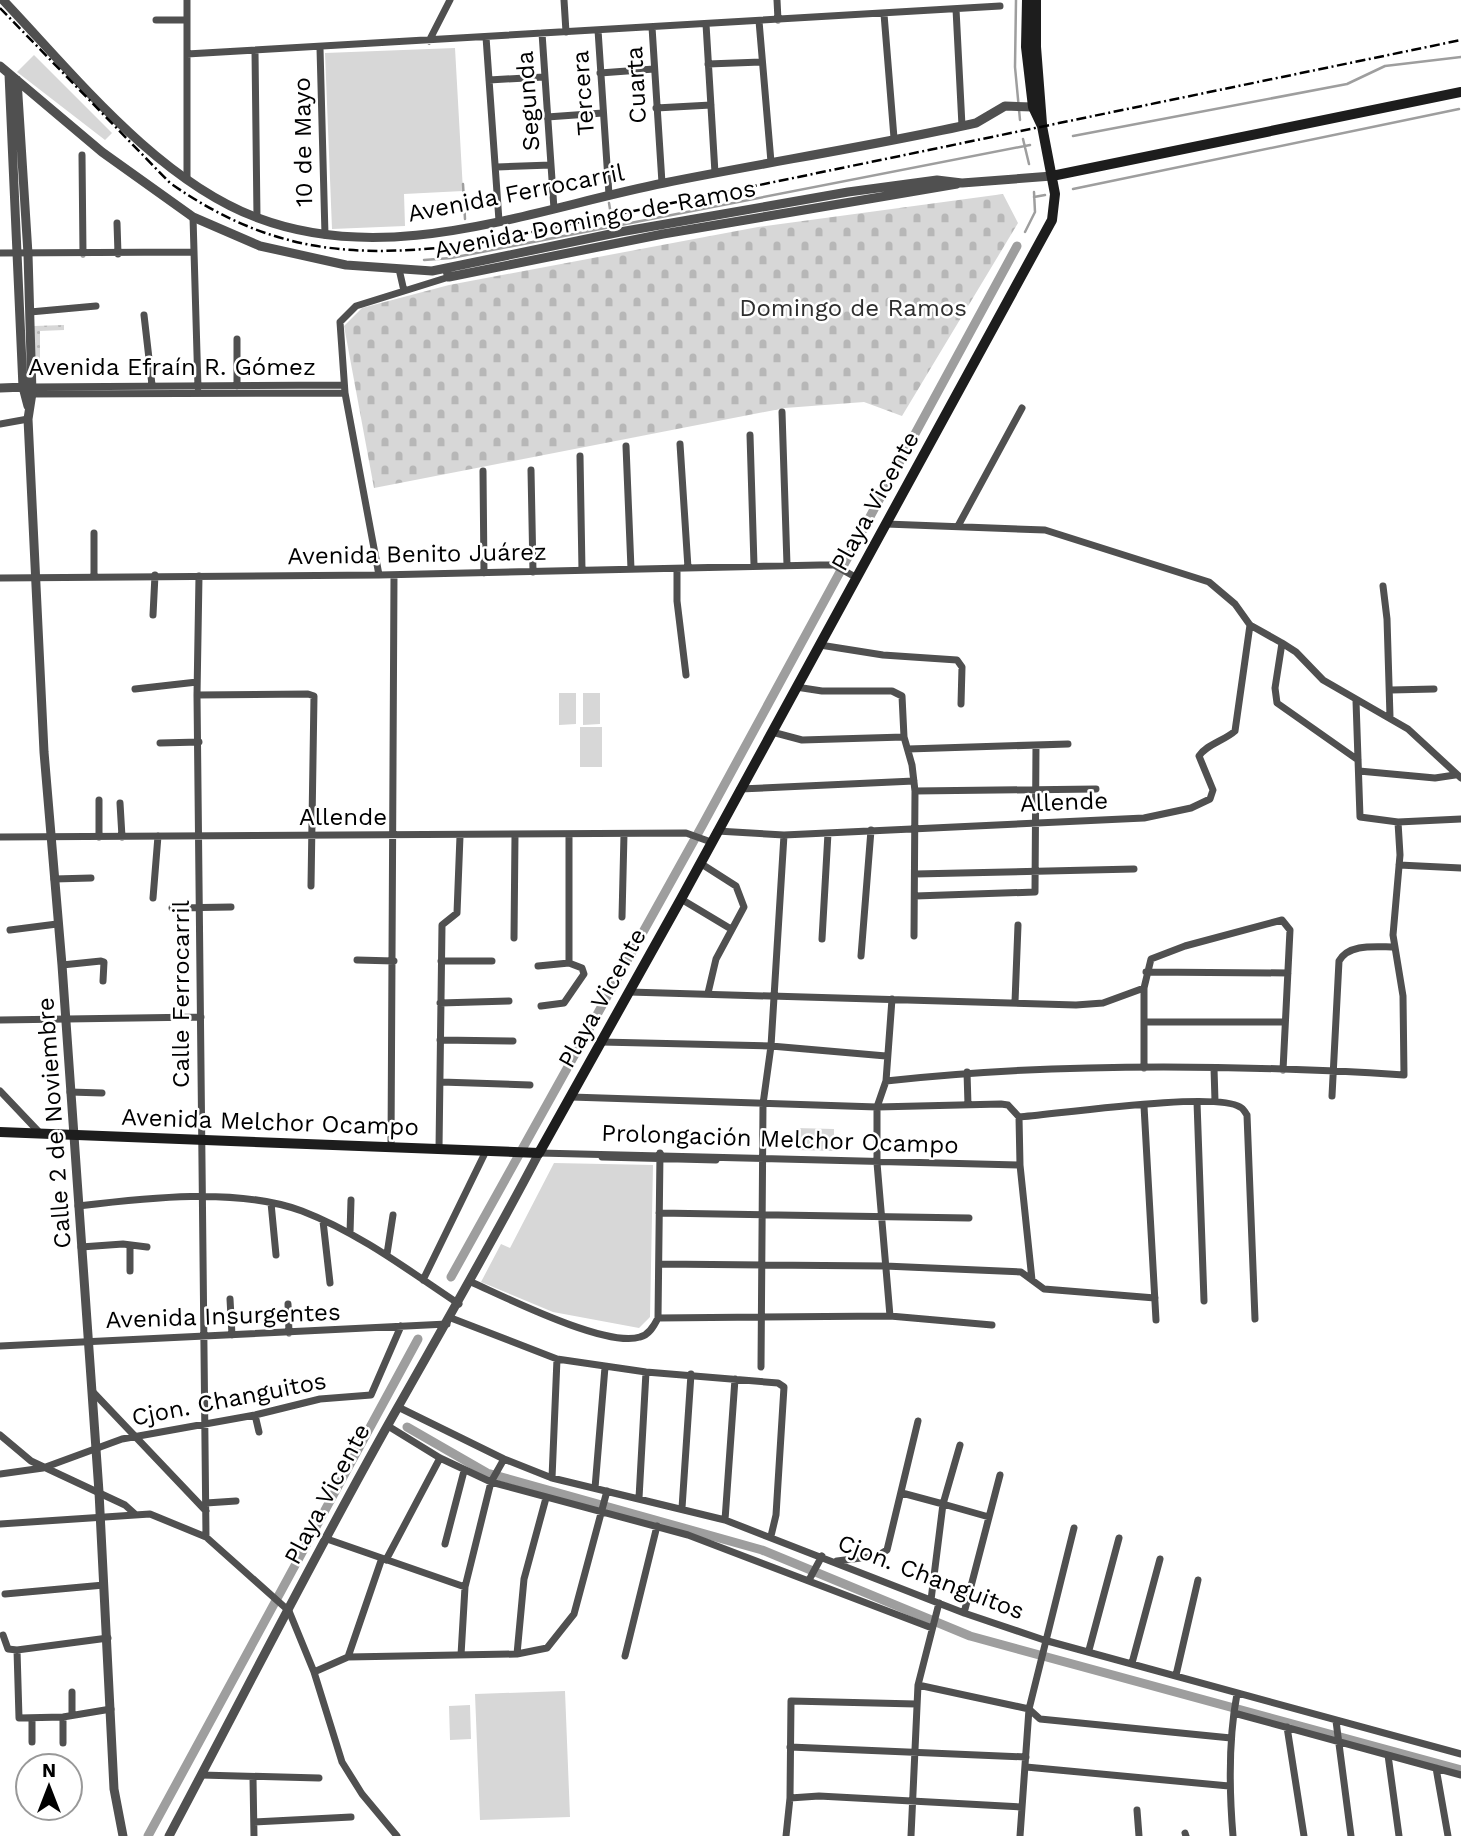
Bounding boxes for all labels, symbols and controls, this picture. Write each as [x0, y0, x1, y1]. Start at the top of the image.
street label: Cuarta [620, 46, 652, 124]
street label: Tercera [566, 49, 600, 137]
street label: Segunda [511, 50, 545, 152]
street label: 10 de Mayo [288, 77, 318, 207]
street label: Avenida Ferrocarril [405, 158, 627, 228]
street label: Avenida Domingo de Ramos [432, 174, 758, 264]
park label: Domingo de Ramos [739, 294, 967, 322]
street label: Avenida Efraín R. Gómez [28, 353, 316, 381]
street label: Playa Vicente [825, 426, 925, 576]
street label: Avenida Benito Juárez [287, 538, 547, 570]
street label: Allende [1019, 786, 1109, 818]
street label: Allende [299, 803, 387, 831]
street label: Calle Ferrocarril [167, 899, 195, 1088]
street label: Playa Vicente [552, 923, 652, 1073]
street label: Calle 2 de Noviembre [31, 996, 77, 1250]
street label: Avenida Melchor Ocampo [121, 1103, 419, 1141]
street label: Prolongación Melchor Ocampo [601, 1119, 959, 1159]
street label: Avenida Insurgentes [105, 1298, 341, 1334]
street label: Cjon. Changuitos [129, 1366, 329, 1432]
street label: Playa Vicente [278, 1419, 376, 1569]
street label: Cjon. Changuitos [834, 1529, 1028, 1625]
north arrow [14, 1752, 84, 1822]
text: N [42, 1759, 56, 1782]

